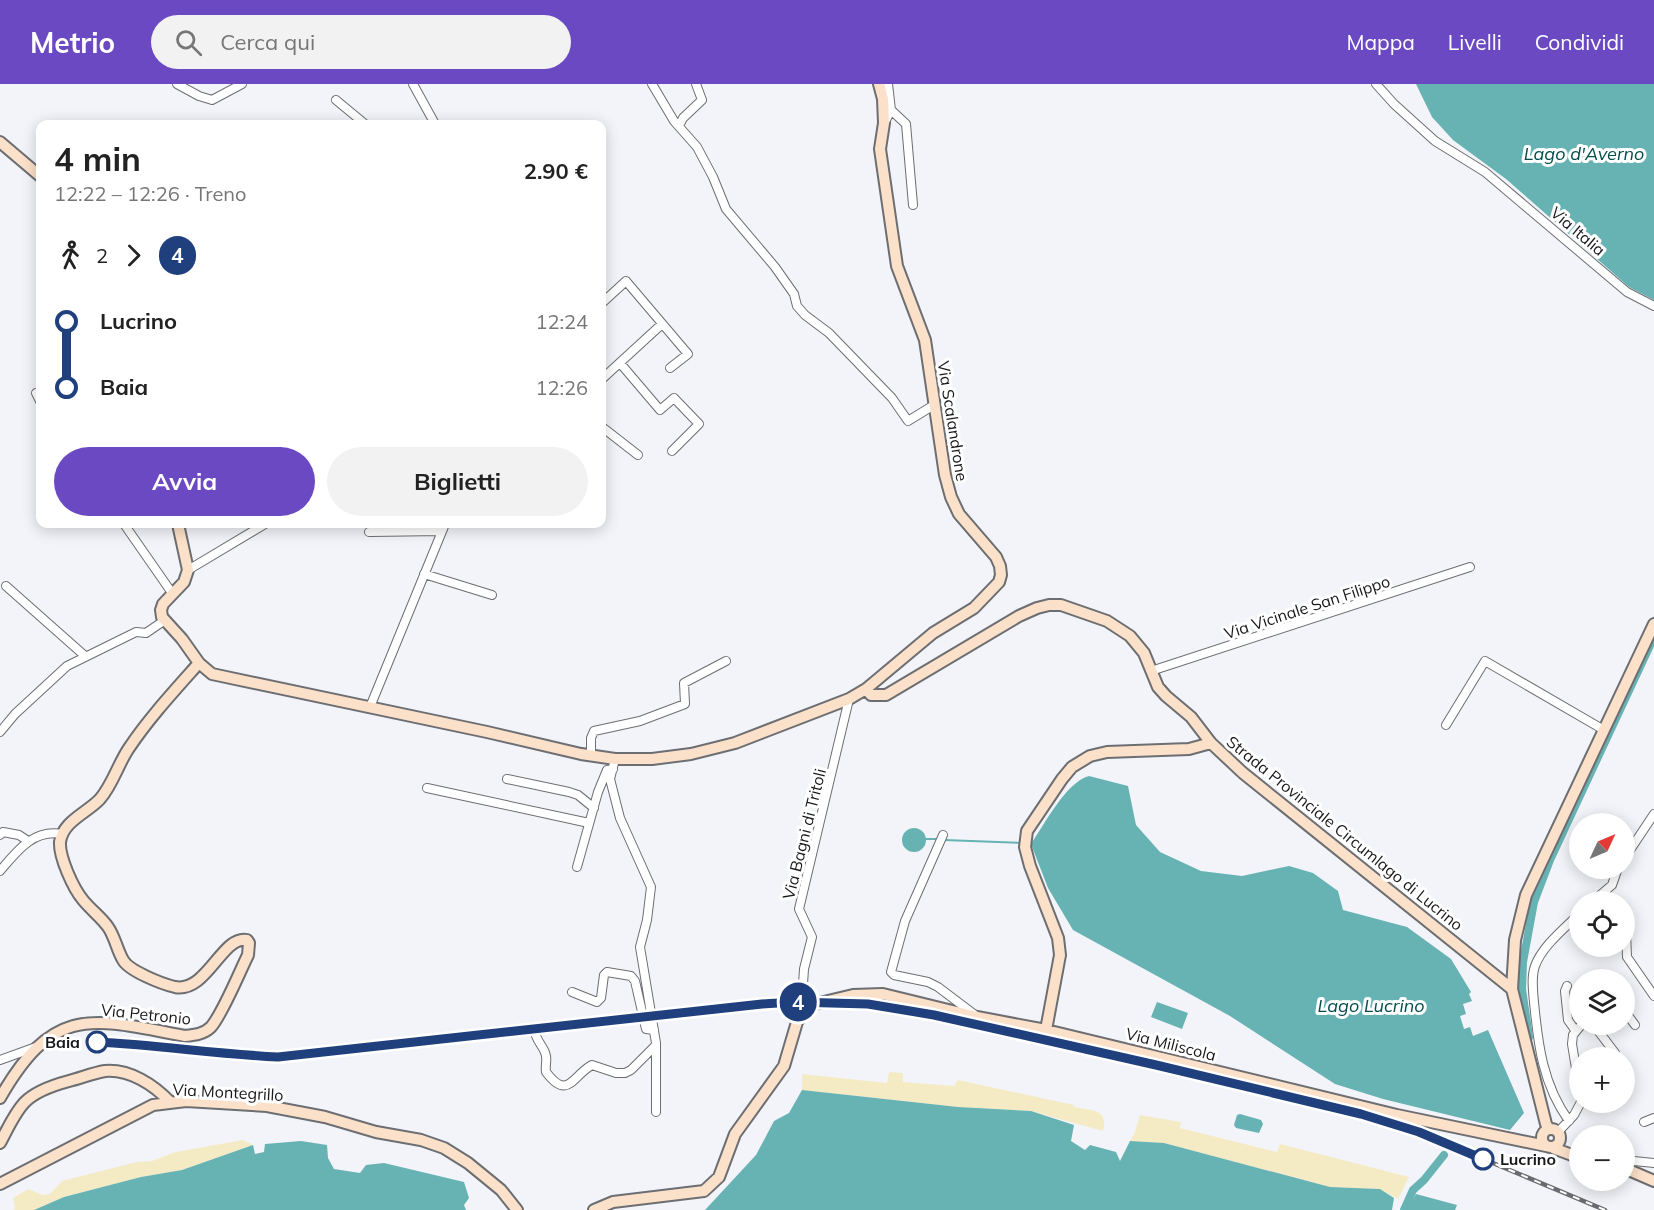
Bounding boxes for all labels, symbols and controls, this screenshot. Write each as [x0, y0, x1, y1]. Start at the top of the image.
search box [151, 15, 571, 69]
text: Metrio [30, 25, 115, 60]
icon: search [172, 26, 205, 59]
text: Cerca qui [220, 28, 315, 56]
text: Mappa [1346, 29, 1415, 55]
text: Livelli [1448, 29, 1502, 55]
text: Condividi [1535, 29, 1624, 55]
text: 4 min [54, 138, 141, 179]
water label: Lago d'Averno [1524, 142, 1644, 165]
text: 2.90 € [524, 157, 588, 185]
text: 12:22 – 12:26 · Treno [54, 181, 246, 206]
street label: Via Italia [1547, 202, 1609, 260]
icon: walk [54, 239, 87, 272]
icon: forward [117, 239, 150, 272]
text: 4 [171, 242, 184, 268]
text: 2 [96, 243, 108, 268]
text: Lucrino [100, 307, 177, 335]
text: 12:24 [535, 309, 588, 334]
street label: Via Scalandrone [934, 359, 972, 483]
text: Baia [100, 373, 148, 401]
text: 12:26 [535, 375, 588, 400]
button: Avvia [54, 447, 315, 516]
button: Biglietti [327, 447, 588, 516]
street label: Via Vicinale San Filippo [1222, 571, 1392, 643]
street label: Strada Provinciale Circumlago di Lucrino [1223, 731, 1467, 935]
street label: Via Bagni di Tritoli [778, 766, 830, 902]
north arrow [1569, 813, 1635, 879]
map controls [1569, 813, 1635, 1191]
button: locate [1569, 891, 1635, 957]
button: layers [1569, 969, 1635, 1035]
line badge: 4 [778, 982, 818, 1022]
text: 4 [792, 989, 804, 1015]
water label: Lago Lucrino [1317, 994, 1425, 1017]
street label: Via Petronio [100, 999, 192, 1029]
street label: Via Miliscola [1124, 1023, 1218, 1065]
marker: Baia [86, 1031, 108, 1053]
place label: Baia [45, 1032, 80, 1052]
button: + [1569, 1047, 1635, 1113]
street label: Via Montegrillo [172, 1079, 284, 1105]
button: − [1569, 1125, 1635, 1191]
marker: Lucrino [1472, 1148, 1494, 1170]
place label: Lucrino [1500, 1149, 1556, 1169]

